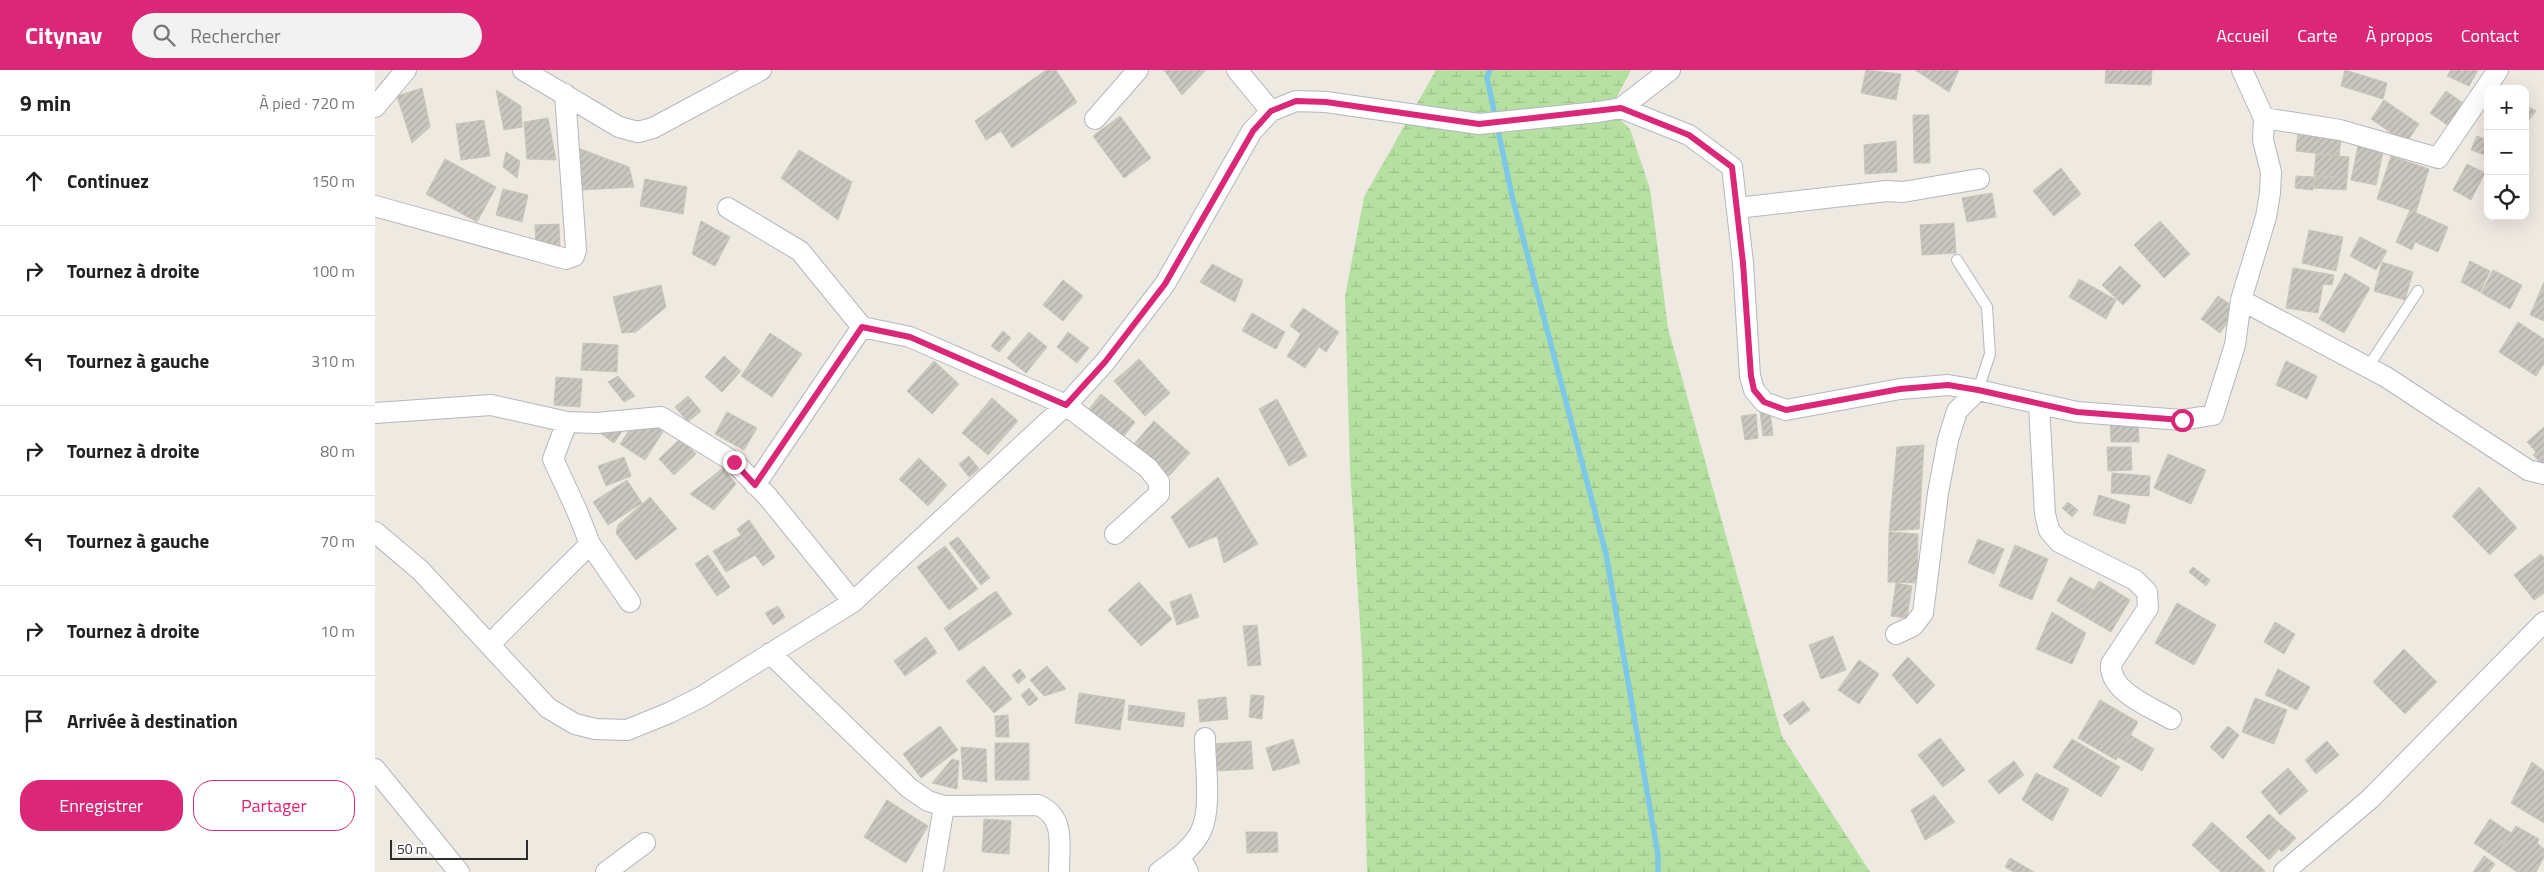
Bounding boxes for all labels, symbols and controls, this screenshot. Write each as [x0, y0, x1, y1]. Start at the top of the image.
search box [132, 13, 482, 58]
text: Citynav [25, 17, 102, 53]
icon: search [150, 21, 178, 49]
text: Rechercher [190, 21, 281, 50]
text: Accueil [2216, 22, 2269, 49]
text: Carte [2297, 22, 2338, 49]
text: À propos [2366, 22, 2433, 49]
text: Contact [2461, 22, 2519, 49]
map controls [2484, 85, 2529, 220]
button: + [2484, 85, 2529, 130]
text: 9 min [20, 87, 71, 119]
text: À pied · 720 m [259, 91, 355, 115]
button: − [2484, 130, 2529, 175]
text: Continuez [67, 166, 149, 195]
icon: ahead [20, 167, 48, 195]
text: 150 m [311, 169, 355, 193]
button: locate [2484, 175, 2529, 220]
text: Tournez à droite [67, 256, 199, 285]
icon: right [20, 257, 48, 285]
text: 100 m [311, 259, 355, 283]
text: Tournez à gauche [67, 346, 209, 375]
icon: left [20, 347, 48, 375]
text: 310 m [311, 349, 355, 373]
route start [2171, 409, 2194, 432]
text: Tournez à droite [67, 436, 199, 465]
icon: right [20, 437, 48, 465]
text: 80 m [320, 439, 355, 463]
route end [723, 451, 746, 474]
text: Tournez à gauche [67, 526, 209, 555]
icon: left [20, 527, 48, 555]
text: 70 m [320, 529, 355, 553]
text: Tournez à droite [67, 616, 199, 645]
icon: right [20, 617, 48, 645]
text: 10 m [320, 619, 355, 643]
text: Arrivée à destination [67, 706, 238, 735]
icon: arrive [20, 707, 48, 735]
button: Enregistrer [20, 780, 183, 831]
button: Partager [193, 780, 355, 831]
scale bar [390, 837, 527, 860]
text: 50 m [397, 838, 427, 859]

